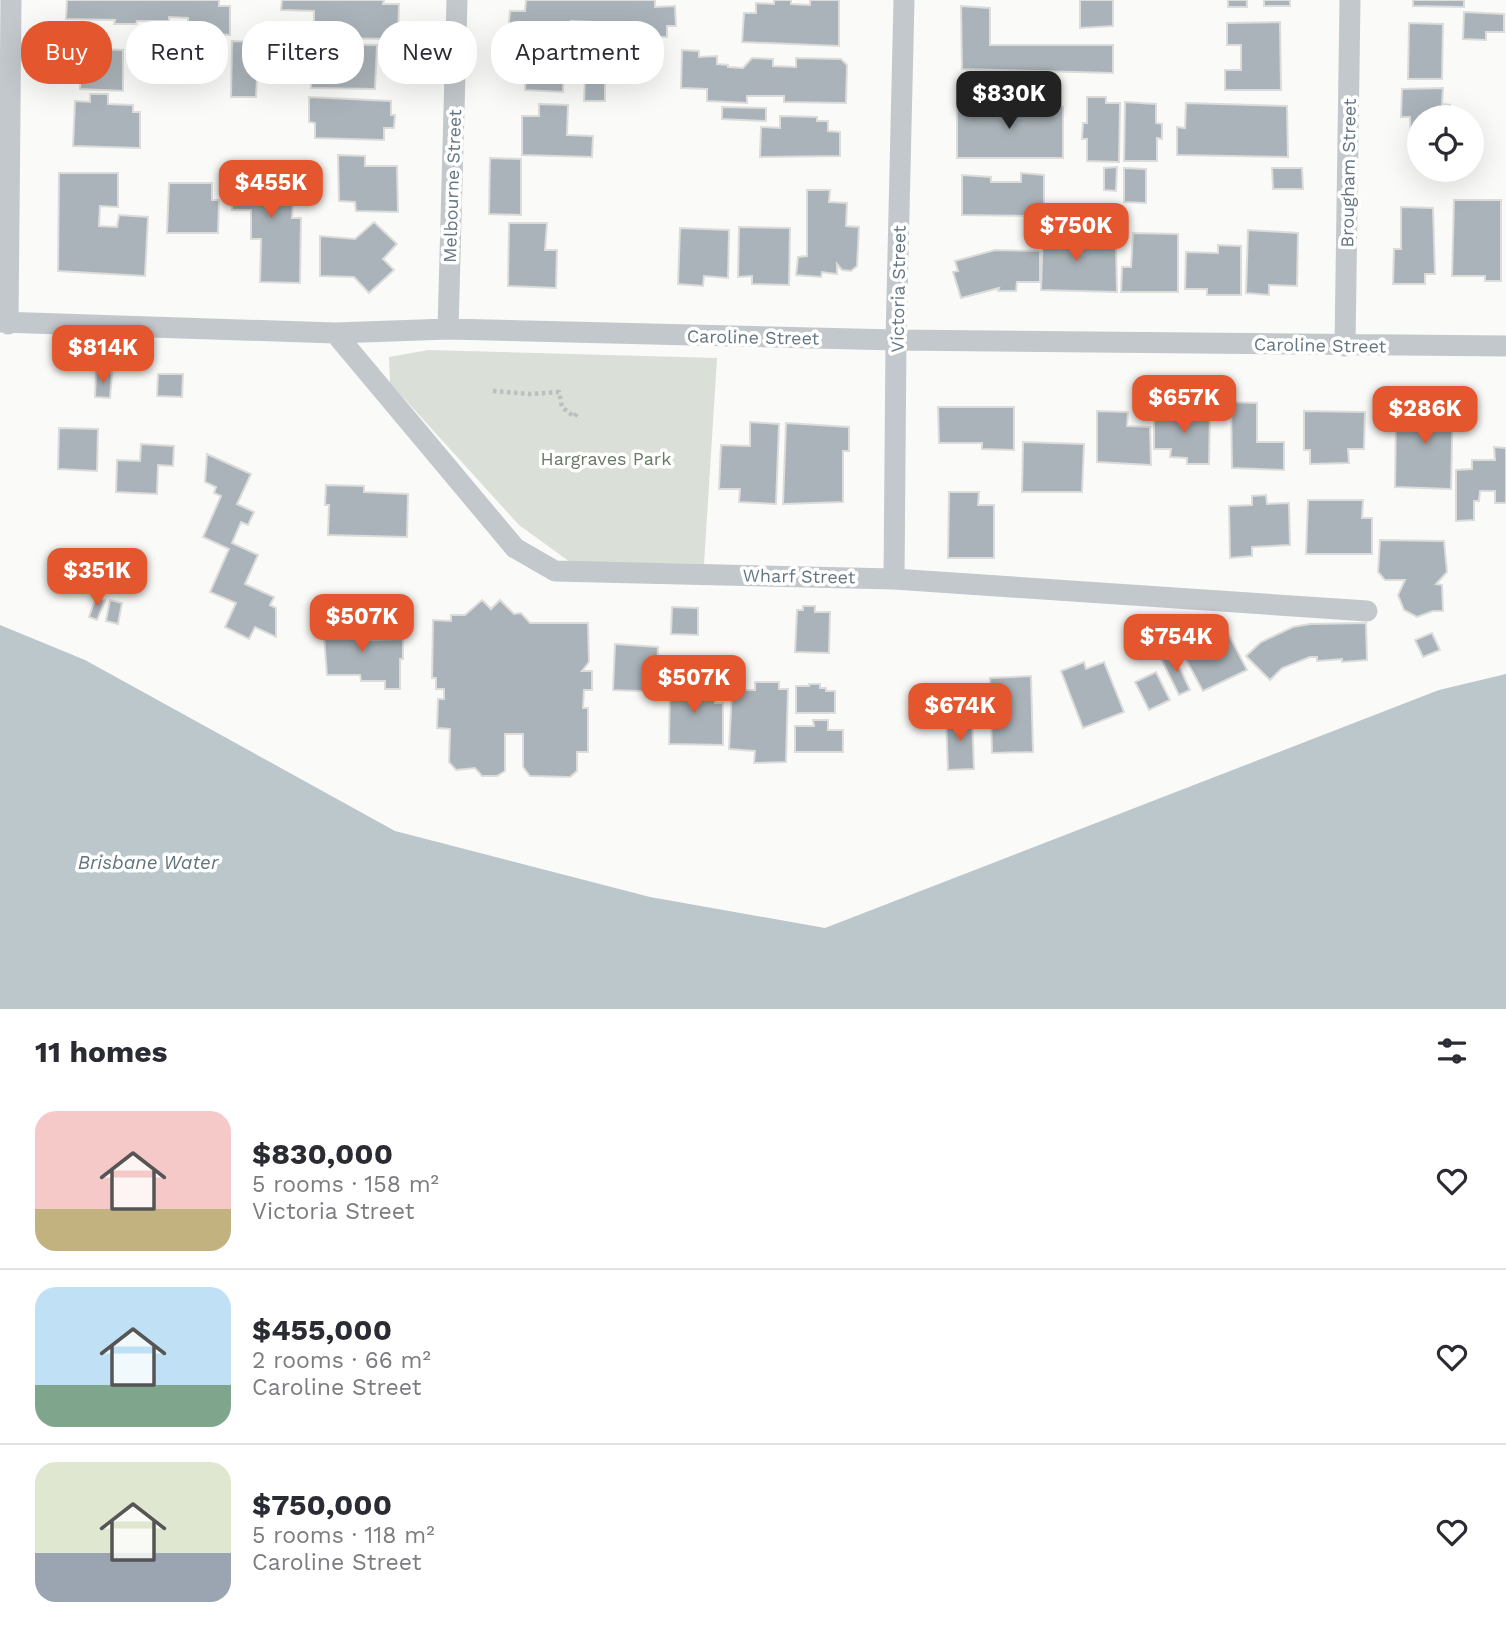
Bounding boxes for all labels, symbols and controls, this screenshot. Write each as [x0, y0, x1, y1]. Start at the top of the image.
chip: Buy [21, 21, 112, 84]
chip: Rent [126, 21, 228, 84]
chip: Filters [242, 21, 364, 84]
chip: New [378, 21, 477, 84]
chip: Apartment [491, 21, 664, 84]
pin: $830K [960, 72, 1058, 131]
text: $830K [972, 80, 1046, 107]
street label: Brougham Street [1336, 98, 1360, 248]
map controls [1407, 105, 1484, 182]
button: locate [1407, 105, 1484, 182]
street label: Melbourne Street [439, 108, 465, 263]
pin: $455K [222, 160, 320, 220]
text: $455K [235, 169, 307, 196]
pin: $750K [1027, 204, 1125, 263]
text: $750K [1040, 212, 1112, 239]
street label: Victoria Street [886, 225, 910, 353]
street label: Caroline Street [687, 325, 820, 349]
pin: $814K [54, 326, 152, 385]
street label: Caroline Street [1254, 333, 1387, 357]
text: $814K [68, 334, 138, 361]
pin: $657K [1135, 376, 1233, 435]
text: $657K [1148, 384, 1220, 411]
pin: $286K [1376, 386, 1474, 446]
text: $286K [1389, 395, 1461, 422]
park label: Hargraves Park [541, 448, 671, 469]
pin: $351K [48, 548, 146, 608]
text: $351K [63, 557, 131, 584]
street label: Wharf Street [742, 565, 856, 587]
pin: $507K [313, 594, 411, 654]
text: $507K [326, 603, 398, 630]
pin: $754K [1127, 614, 1225, 674]
text: $754K [1140, 623, 1212, 650]
pin: $507K [645, 656, 743, 715]
text: $507K [658, 664, 730, 691]
pin: $674K [911, 684, 1009, 743]
text: $674K [924, 692, 996, 719]
water label: Brisbane Water [78, 851, 219, 874]
icon: filters [1433, 1032, 1471, 1070]
text: 11 homes [35, 1034, 168, 1069]
text: $830,000 [252, 1136, 393, 1171]
icon: home [91, 1139, 175, 1223]
icon: heart [1433, 1162, 1471, 1200]
text: 5 rooms · 158 m² [252, 1171, 439, 1198]
text: Victoria Street [252, 1198, 414, 1225]
text: $455,000 [252, 1312, 392, 1347]
icon: home [91, 1315, 175, 1399]
icon: heart [1433, 1338, 1471, 1376]
text: 2 rooms · 66 m² [252, 1347, 431, 1374]
text: Caroline Street [252, 1374, 421, 1401]
text: $750,000 [252, 1487, 392, 1522]
icon: home [91, 1490, 175, 1574]
icon: heart [1433, 1513, 1471, 1551]
text: 5 rooms · 118 m² [252, 1522, 435, 1549]
text: Caroline Street [252, 1549, 421, 1576]

